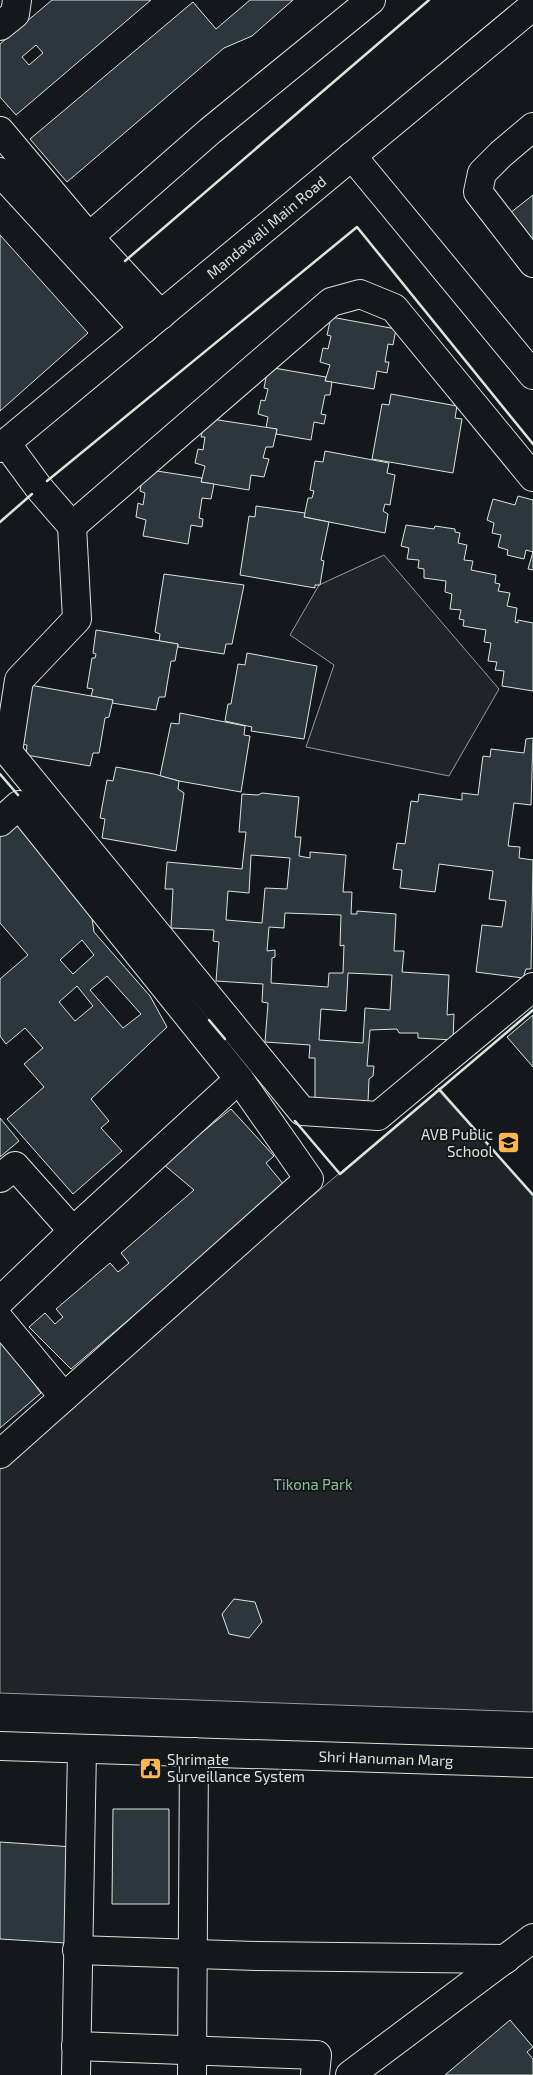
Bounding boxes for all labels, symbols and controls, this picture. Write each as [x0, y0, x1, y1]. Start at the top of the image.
street label: Mandawali Main Road [202, 172, 330, 282]
place label: AVB Public School [421, 1125, 494, 1160]
school or university icon: AVB Public School [497, 1131, 521, 1155]
park label: Tikona Park [273, 1475, 353, 1493]
street label: Shri Hanuman Marg [318, 1747, 454, 1769]
place label: Shrimate Surveillance System [167, 1750, 305, 1785]
public building icon: Shrimate Surveillance System [139, 1756, 163, 1780]

